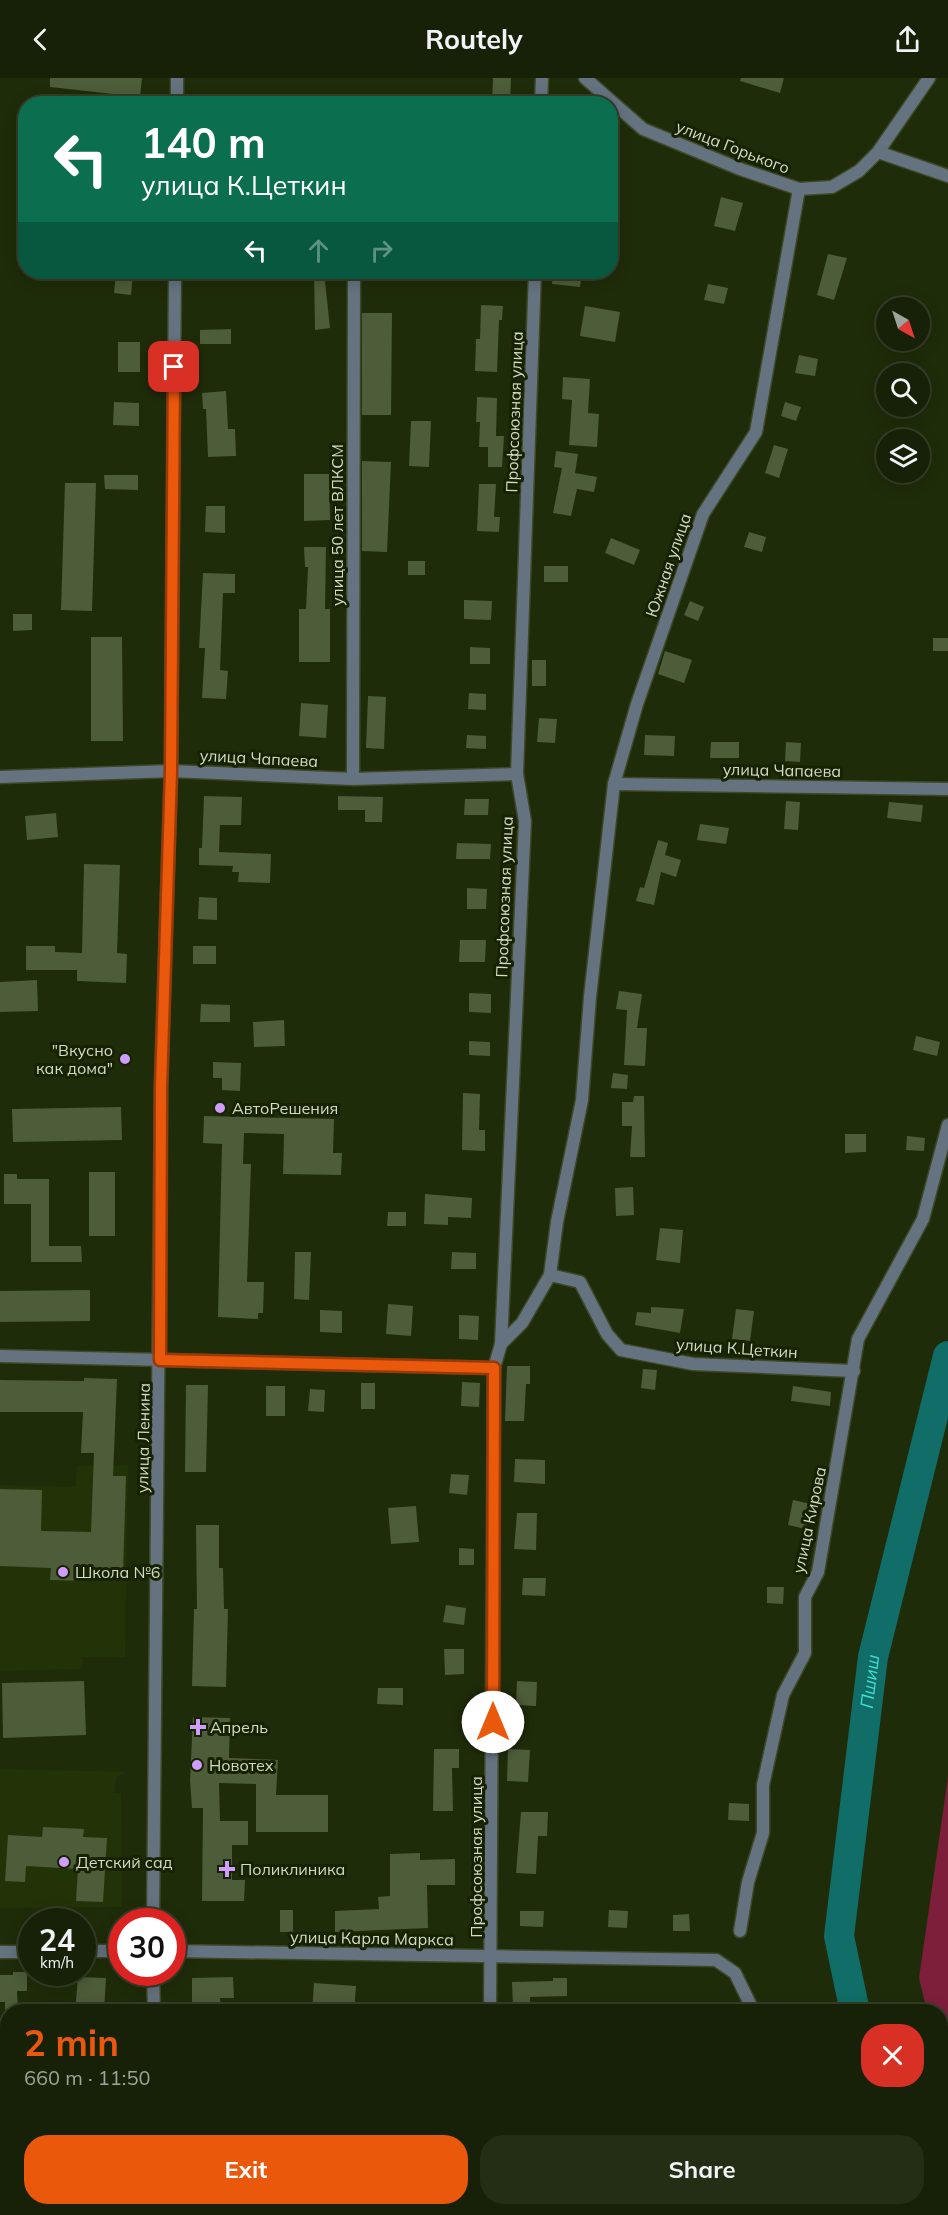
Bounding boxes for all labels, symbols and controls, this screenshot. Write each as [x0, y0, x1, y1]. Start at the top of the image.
text: Routely [425, 22, 523, 56]
icon: back [24, 23, 57, 56]
icon: share [891, 23, 924, 56]
text: 140 m [141, 116, 266, 169]
street label: улица Горького [673, 116, 793, 178]
icon: left [42, 120, 120, 198]
text: улица К.Цеткин [141, 168, 347, 202]
icon: left [239, 234, 272, 267]
icon: ahead [302, 234, 335, 267]
icon: right [365, 234, 398, 267]
north arrow [876, 297, 930, 351]
map controls [876, 297, 930, 483]
street label: Профсоюзная улица [501, 331, 527, 493]
pin [148, 341, 199, 392]
icon: arrive [157, 350, 190, 383]
button: search [876, 363, 930, 417]
button: layers [876, 429, 930, 483]
street label: улица 50 лет ВЛКСМ [327, 444, 347, 606]
street label: Южная улица [641, 510, 695, 620]
street label: улица Чапаева [199, 745, 319, 771]
street label: улица Чапаева [723, 759, 841, 781]
street label: Профсоюзная улица [491, 816, 517, 978]
place label: "Вкусно как дома" [36, 1040, 113, 1078]
marker: "Вкусно как дома" [118, 1052, 132, 1066]
place label: АвтоРешения [232, 1098, 338, 1118]
marker: АвтоРешения [213, 1101, 227, 1115]
street label: улица К.Цеткин [676, 1334, 798, 1362]
street label: улица Ленина [132, 1383, 154, 1493]
street label: улица Кирова [788, 1465, 830, 1575]
place label: Школа №6 [75, 1562, 160, 1582]
marker: Школа №6 [56, 1565, 70, 1579]
water label: Пшиш [855, 1653, 884, 1710]
position arrow [461, 1690, 525, 1754]
place label: Апрель [210, 1717, 268, 1737]
marker: Апрель [191, 1720, 205, 1734]
place label: Новотех [209, 1755, 274, 1775]
marker: Новотех [190, 1758, 204, 1772]
street label: Профсоюзная улица [466, 1776, 486, 1938]
place label: Детский сад [76, 1852, 173, 1872]
marker: Детский сад [57, 1855, 71, 1869]
place label: Поликлиника [240, 1859, 345, 1879]
marker: Поликлиника [218, 1860, 236, 1878]
speed limit sign: 30 [108, 1908, 186, 1986]
text: 24 [39, 1921, 75, 1959]
street label: улица Карла Маркса [290, 1927, 454, 1949]
text: km/h [40, 1953, 74, 1972]
text: 2 min [24, 2020, 119, 2065]
button: close [861, 2024, 924, 2087]
text: 660 m · 11:50 [24, 2065, 150, 2090]
button: Exit [24, 2135, 468, 2204]
button: Share [480, 2135, 924, 2204]

